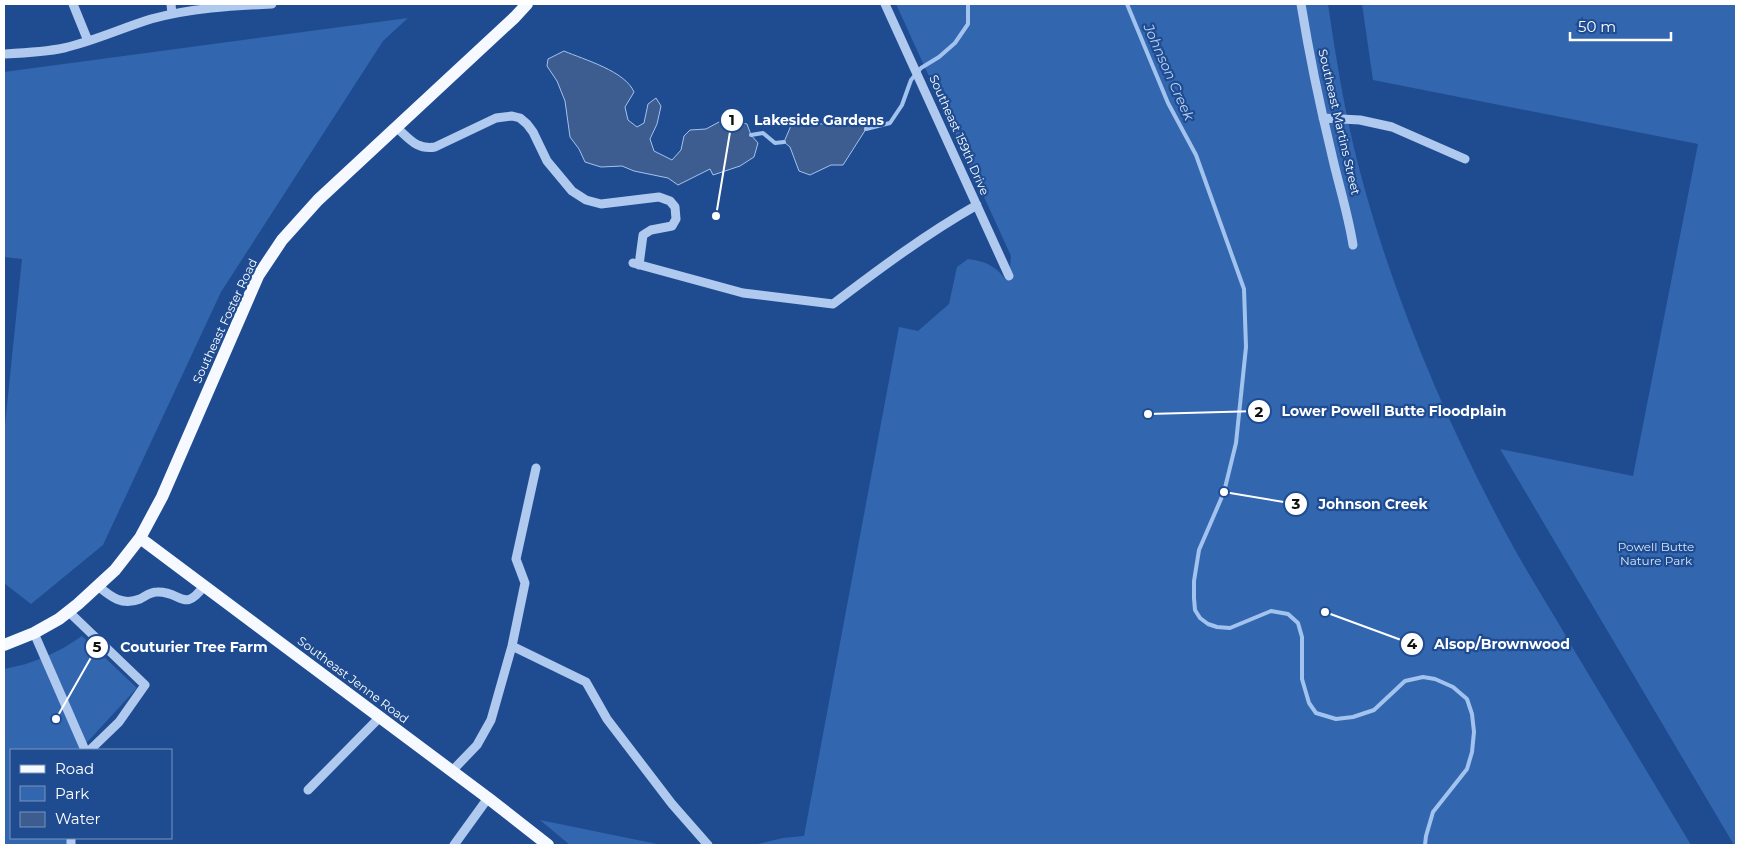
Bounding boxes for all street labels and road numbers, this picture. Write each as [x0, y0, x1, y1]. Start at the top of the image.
street label: Southeast Martins Street [1315, 48, 1364, 196]
street label: Southeast 159th Drive [926, 72, 993, 197]
street label: Southeast Foster Road [189, 256, 260, 386]
street label: Southeast Jenne Road [295, 633, 412, 726]

